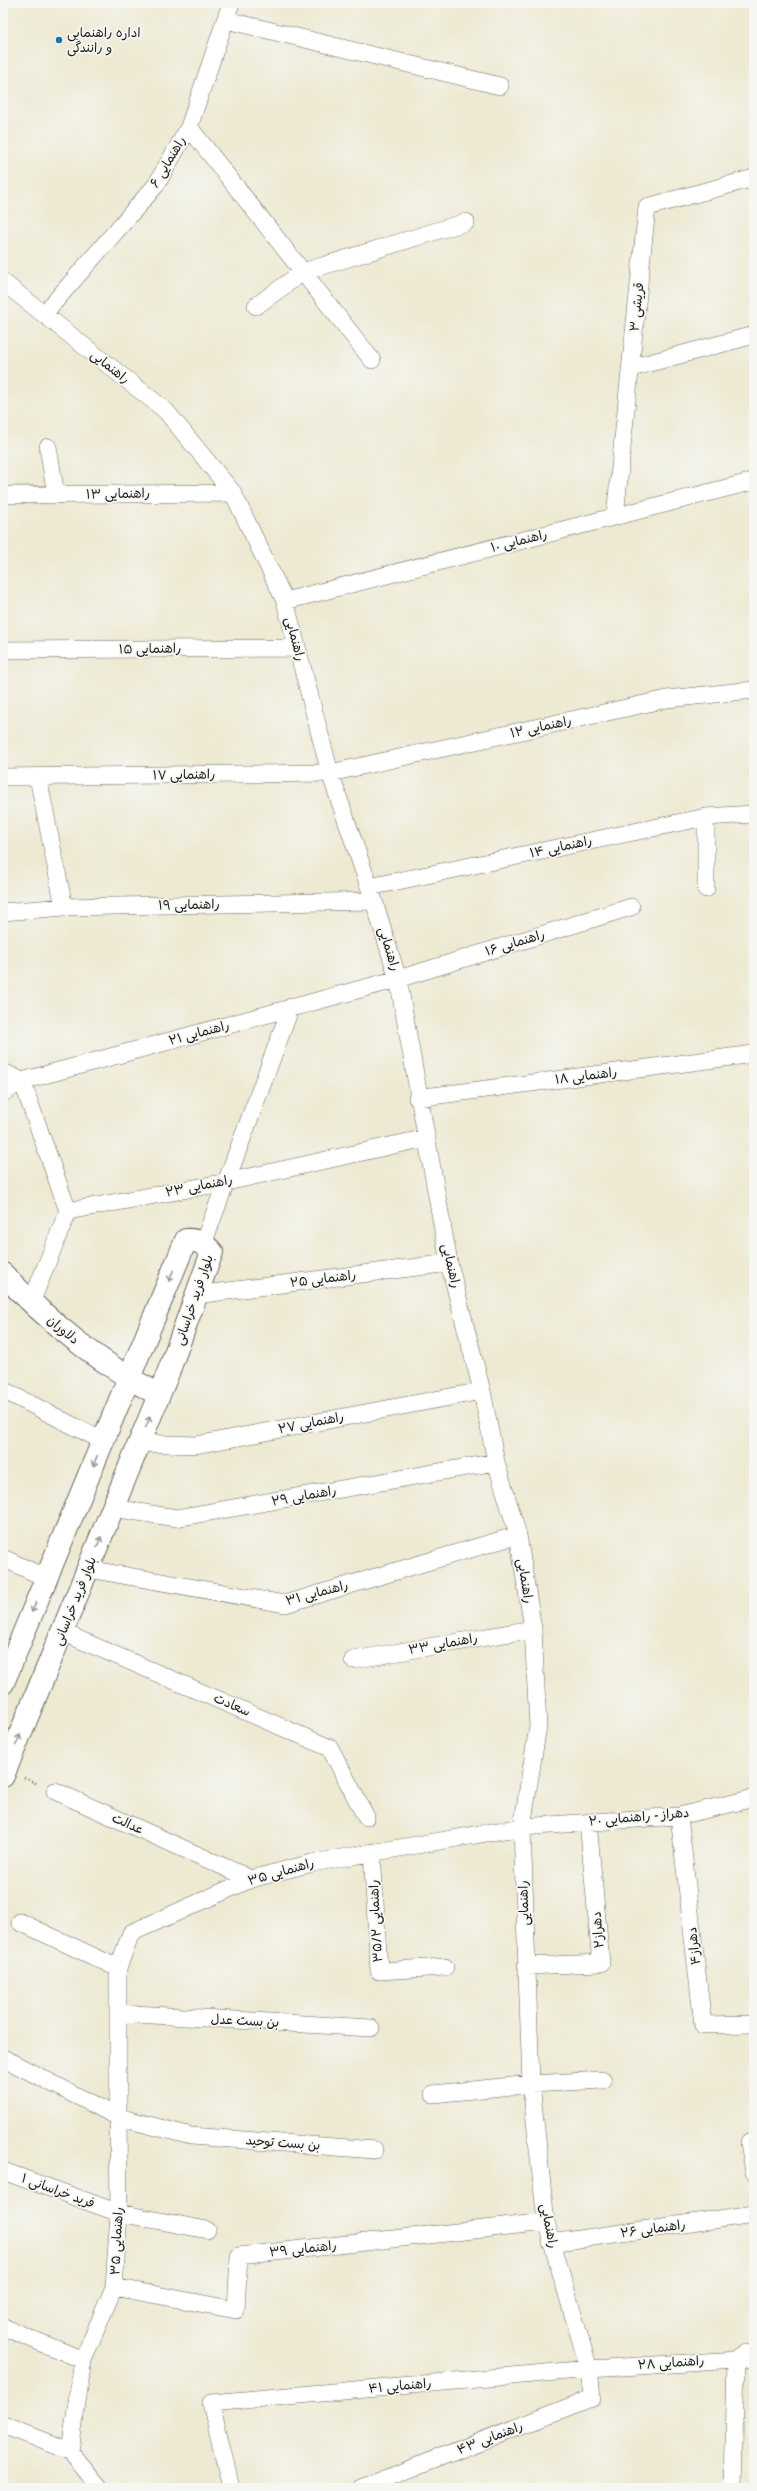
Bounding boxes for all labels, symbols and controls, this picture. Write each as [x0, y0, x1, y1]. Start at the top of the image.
place label: اداره راهنمایی و رانندگی [67, 25, 141, 57]
marker: اداره راهنمایی و رانندگی [54, 35, 64, 45]
street label: راهنمایی ۶ [147, 134, 190, 191]
street label: قریشی ۳ [626, 282, 649, 332]
street label: راهنمایی [87, 347, 133, 388]
street label: راهنمایی ۱۳ [86, 485, 150, 504]
street label: راهنمایی ۱۰ [489, 526, 549, 557]
street label: راهنمایی [280, 615, 309, 663]
street label: راهنمایی ۱۵ [119, 640, 181, 659]
street label: راهنمایی ۱۲ [509, 713, 573, 742]
street label: راهنمایی ۱۷ [152, 766, 216, 785]
street label: راهنمایی ۱۴ [528, 833, 594, 862]
street label: راهنمایی ۱۹ [158, 896, 220, 915]
street label: راهنمایی [374, 925, 403, 973]
street label: راهنمایی ۱۶ [483, 926, 547, 961]
street label: راهنمایی ۲۱ [167, 1017, 231, 1050]
street label: راهنمایی ۱۸ [554, 1064, 618, 1089]
street label: راهنمایی ۲۳ [164, 1172, 234, 1201]
street label: راهنمایی [437, 1242, 464, 1290]
street label: بلوار فرید خراسانی [171, 1253, 218, 1348]
street label: راهنمایی ۲۵ [289, 1267, 357, 1292]
one-way arrow [166, 1270, 174, 1282]
street label: دلاوران [43, 1312, 82, 1349]
street label: راهنمایی ۲۷ [277, 1409, 346, 1438]
one-way arrow [145, 1416, 152, 1428]
one-way arrow [90, 1455, 98, 1467]
street label: راهنمایی ۲۹ [270, 1482, 338, 1511]
one-way arrow [96, 1536, 103, 1548]
street label: بلوار فرید خراسانی [50, 1554, 101, 1648]
street label: راهنمایی [513, 1557, 536, 1605]
street label: راهنمایی ۳۱ [284, 1577, 350, 1610]
one-way arrow [30, 1601, 38, 1613]
street label: راهنمایی ۳۳ [407, 1630, 479, 1659]
street label: سعادت [211, 1690, 253, 1720]
one-way arrow [14, 1734, 22, 1746]
street label: دهراز - راهنمایی ۲۰ [588, 1805, 690, 1830]
street label: عدالت [109, 1810, 147, 1838]
street label: راهنمایی ۳۵ [246, 1855, 316, 1890]
street label: راهنمایی ۳۵/۲ [366, 1879, 387, 1963]
street label: راهنمایی [515, 1880, 534, 1926]
street label: دهراز۲ [588, 1911, 608, 1949]
street label: دهراز۴ [684, 1926, 704, 1966]
street label: بن بست عدل [210, 2011, 280, 2031]
street label: بن بست توحید [245, 2132, 321, 2154]
street label: فرید خراسانی ۱ [19, 2170, 97, 2213]
street label: راهنمایی [536, 2202, 561, 2250]
street label: راهنمایی ۳۵ [107, 2206, 128, 2276]
street label: راهنمایی ۲۶ [619, 2217, 687, 2242]
street label: راهنمایی ۳۹ [268, 2238, 338, 2261]
street label: راهنمایی ۲۸ [637, 2353, 705, 2374]
street label: راهنمایی ۴۱ [368, 2375, 432, 2398]
street label: راهنمایی ۴۳ [455, 2418, 526, 2459]

